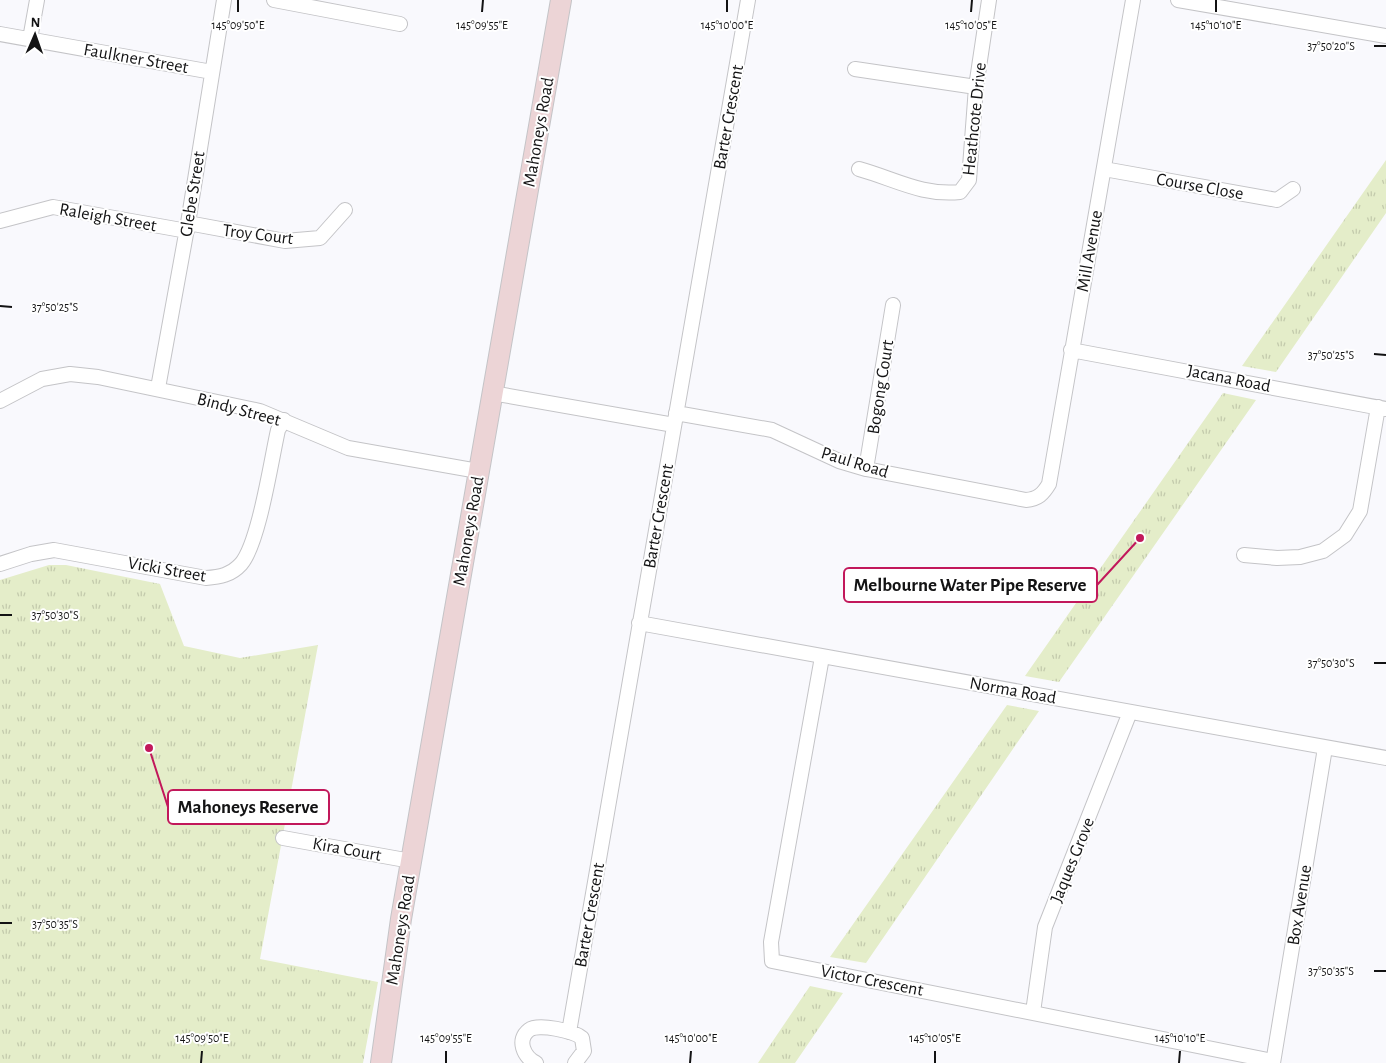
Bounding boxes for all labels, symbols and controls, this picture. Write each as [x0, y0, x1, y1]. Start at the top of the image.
north arrow [10, 10, 60, 60]
text: N [30, 16, 41, 30]
text: 145°09'50"E [212, 19, 265, 31]
text: 145°09'55"E [456, 19, 508, 31]
text: 145°10'00"E [701, 19, 754, 31]
text: 145°10'05"E [945, 19, 997, 31]
text: 145°10'10"E [1191, 19, 1241, 31]
text: 37°50'20"S [1307, 40, 1355, 52]
street label: Faulkner Street [82, 41, 190, 77]
street label: Heathcote Drive [960, 62, 990, 177]
street label: Barter Crescent [711, 63, 747, 171]
street label: Mahoneys Road [520, 76, 557, 188]
street label: Glebe Street [177, 150, 209, 238]
street label: Course Close [1155, 170, 1245, 204]
street label: Raleigh Street [58, 201, 158, 235]
street label: Mill Avenue [1074, 209, 1106, 294]
street label: Troy Court [221, 222, 295, 248]
text: 37°50'25"S [32, 301, 78, 313]
street label: Bogong Court [865, 338, 897, 436]
text: 37°50'25"S [1308, 349, 1354, 361]
street label: Jacana Road [1185, 362, 1272, 396]
street label: Bindy Street [195, 390, 283, 430]
street label: Paul Road [819, 444, 891, 482]
street label: Barter Crescent [641, 462, 677, 570]
street label: Mahoneys Road [450, 475, 487, 587]
street label: Vicki Street [126, 554, 208, 586]
callout: Melbourne Water Pipe Reserve [844, 568, 1097, 602]
text: Melbourne Water Pipe Reserve [853, 576, 1087, 595]
text: 37°50'30"S [31, 609, 79, 621]
text: 37°50'30"S [1307, 657, 1355, 669]
street label: Norma Road [968, 674, 1058, 707]
callout: Mahoneys Reserve [168, 790, 329, 824]
text: Mahoneys Reserve [178, 798, 318, 817]
street label: Jaques Grove [1048, 815, 1098, 906]
street label: Kira Court [311, 835, 383, 865]
street label: Barter Crescent [572, 861, 608, 969]
street label: Box Avenue [1285, 864, 1315, 947]
street label: Mahoneys Road [383, 874, 419, 986]
text: 37°50'35"S [32, 918, 78, 930]
street label: Victor Crescent [819, 962, 925, 1000]
text: 37°50'35"S [1308, 965, 1354, 977]
text: 145°09'50"E [176, 1032, 229, 1044]
text: 145°09'55"E [420, 1032, 472, 1044]
text: 145°10'00"E [665, 1032, 718, 1044]
text: 145°10'05"E [909, 1032, 961, 1044]
text: 145°10'10"E [1155, 1032, 1205, 1044]

